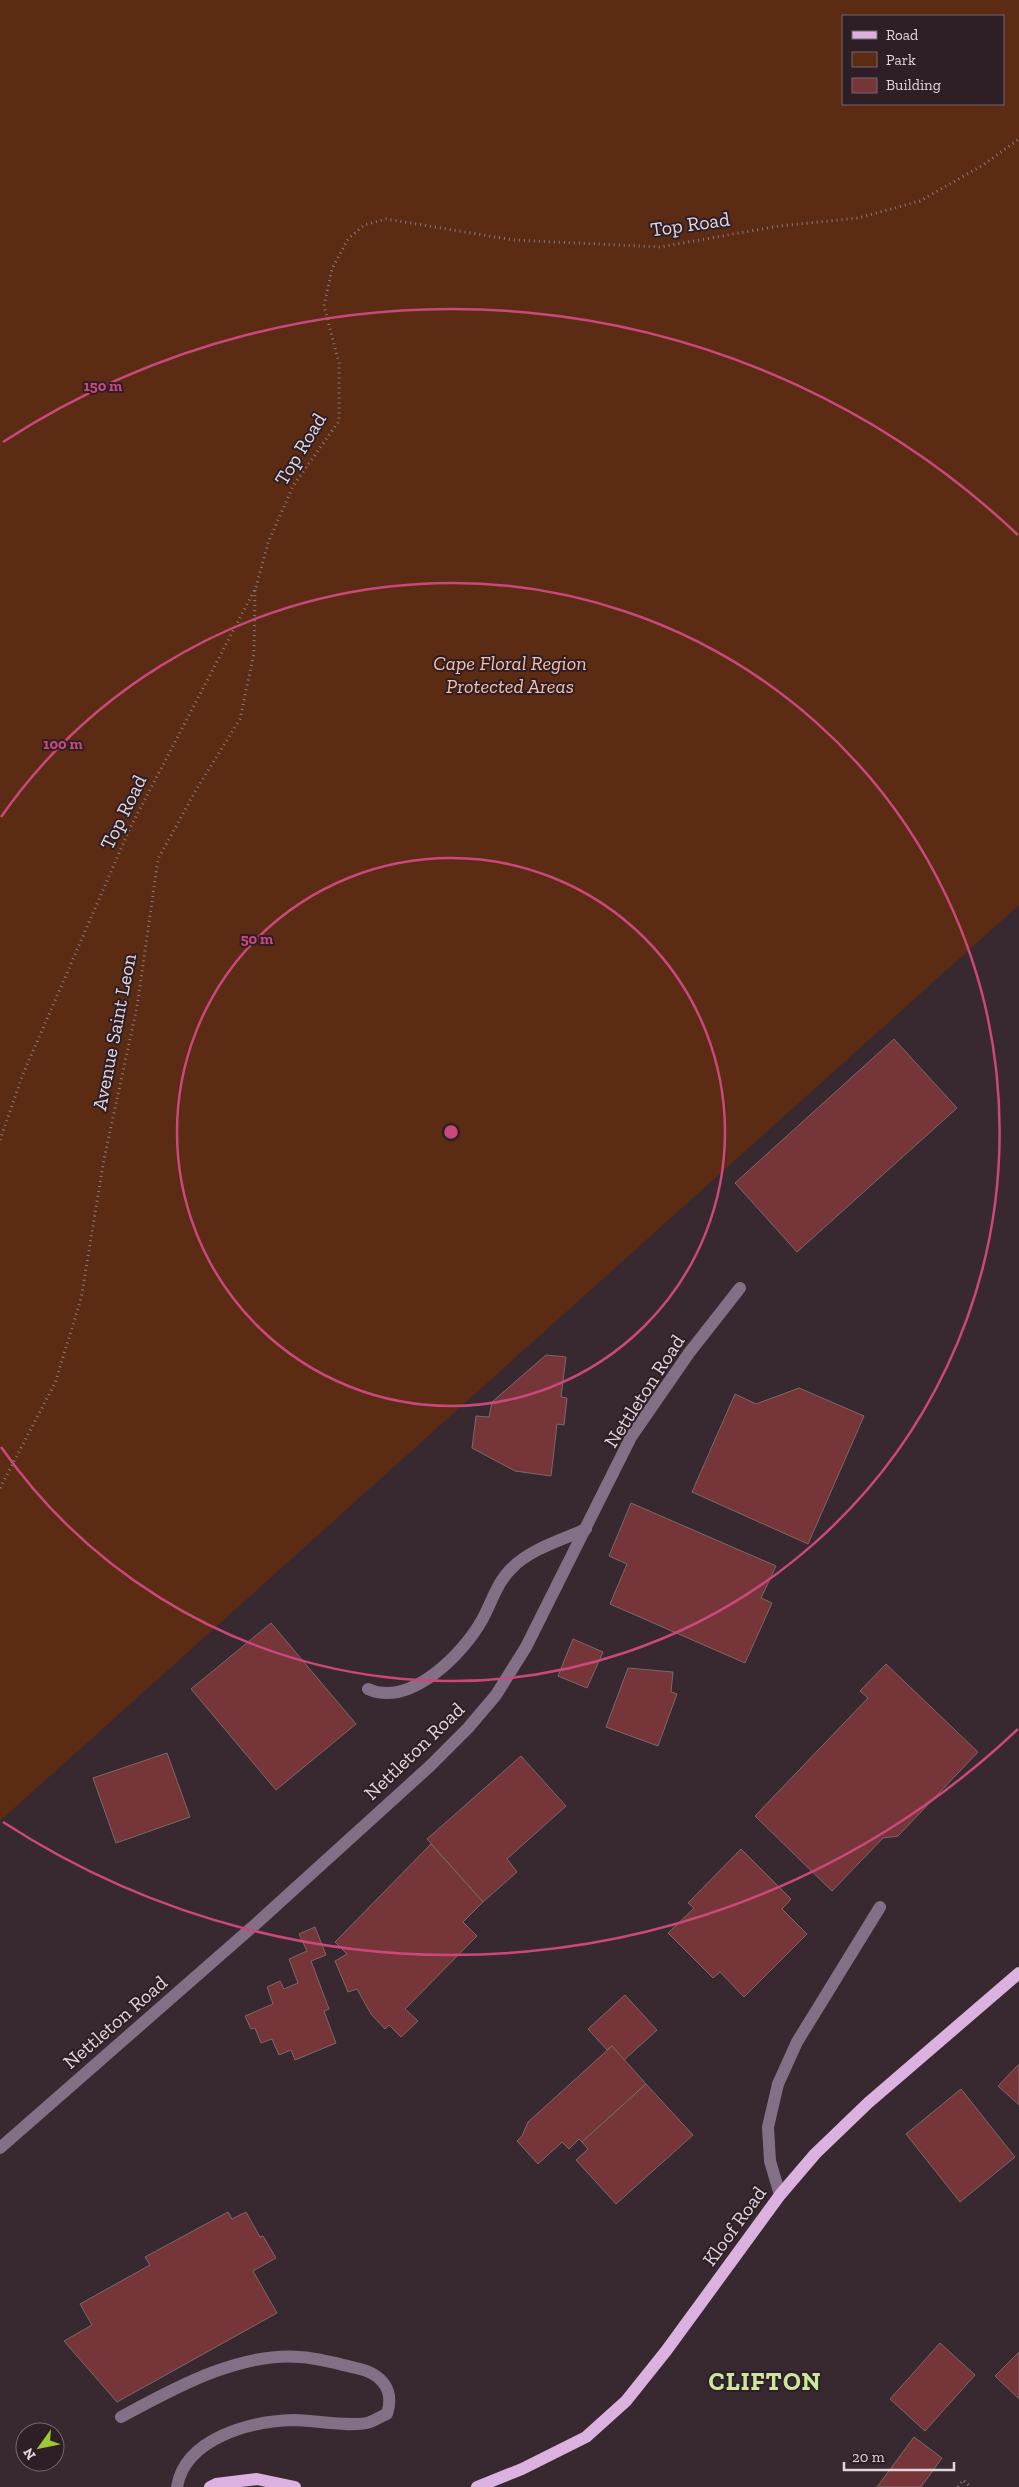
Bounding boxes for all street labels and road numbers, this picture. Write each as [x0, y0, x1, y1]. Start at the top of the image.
street label: Top Road [649, 207, 731, 241]
street label: Top Road [269, 409, 331, 489]
street label: Top Road [95, 771, 151, 853]
street label: Avenue Saint Leon [87, 951, 141, 1112]
street label: Nettleton Road [599, 1330, 689, 1452]
street label: Nettleton Road [359, 1697, 469, 1805]
street label: Nettleton Road [58, 1970, 172, 2074]
street label: Kloof Road [697, 2181, 771, 2271]

